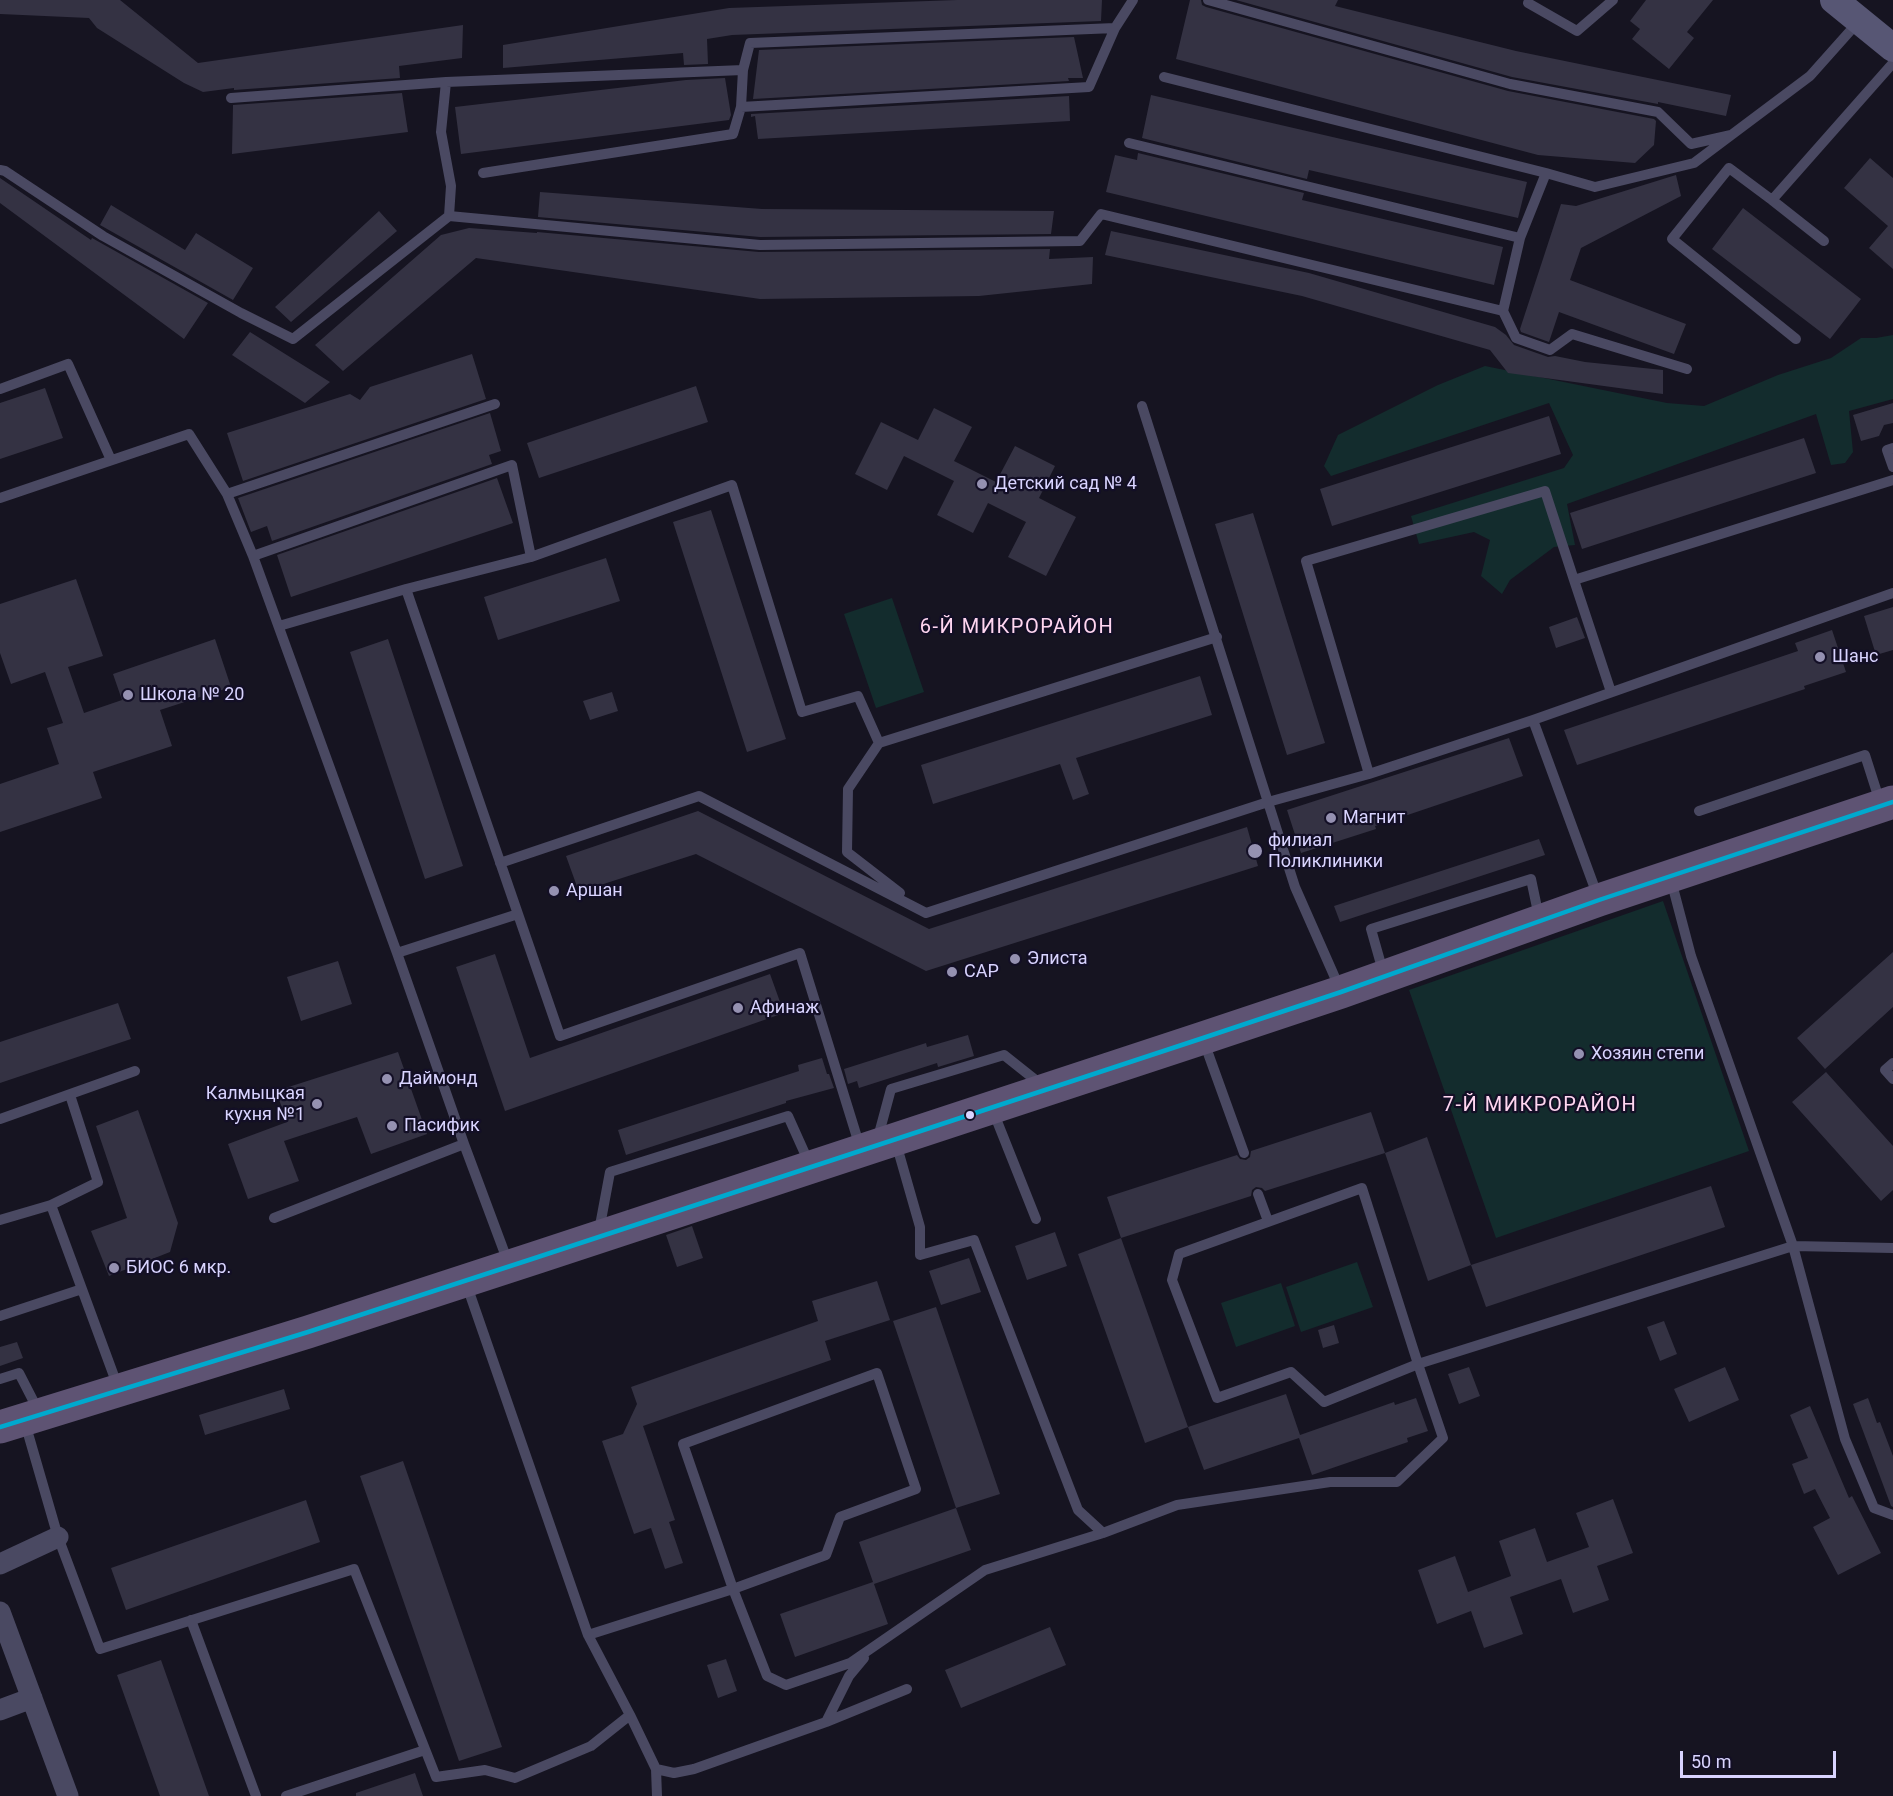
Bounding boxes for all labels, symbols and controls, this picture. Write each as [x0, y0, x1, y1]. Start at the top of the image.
place label: Детский сад № 4 [994, 473, 1137, 495]
marker: Детский сад № 4 [975, 477, 989, 491]
district label: 6-Й МИКРОРАЙОН [920, 616, 1114, 640]
place label: Шанс [1832, 646, 1879, 668]
marker: Шанс [1813, 650, 1827, 664]
place label: Школа № 20 [140, 684, 244, 706]
marker: Школа № 20 [121, 688, 135, 702]
place label: Магнит [1343, 807, 1405, 829]
marker: Магнит [1324, 811, 1338, 825]
place label: филиал Поликлиники [1268, 830, 1383, 872]
marker: филиал Поликлиники [1246, 842, 1264, 860]
place label: Аршан [566, 880, 623, 902]
marker: Аршан [547, 884, 561, 898]
place label: Элиста [1027, 948, 1087, 970]
marker: Элиста [1008, 952, 1022, 966]
place label: САР [964, 961, 999, 983]
marker: САР [945, 965, 959, 979]
place label: Афинаж [750, 997, 819, 1019]
marker: Афинаж [731, 1001, 745, 1015]
place label: Хозяин степи [1591, 1043, 1704, 1065]
marker: Хозяин степи [1572, 1047, 1586, 1061]
place label: Даймонд [399, 1068, 478, 1090]
marker: Даймонд [380, 1072, 394, 1086]
place label: Калмыцкая кухня №1 [206, 1083, 305, 1126]
district label: 7-Й МИКРОРАЙОН [1443, 1094, 1637, 1118]
marker: Калмыцкая кухня №1 [310, 1097, 324, 1111]
unlabelled marker [964, 1109, 976, 1121]
place label: Пасифик [404, 1115, 480, 1137]
marker: Пасифик [385, 1119, 399, 1133]
place label: БИОС 6 мкр. [126, 1257, 231, 1279]
marker: БИОС 6 мкр. [107, 1261, 121, 1275]
scale bar [1683, 1739, 1839, 1777]
text: 50 m [1691, 1751, 1731, 1772]

